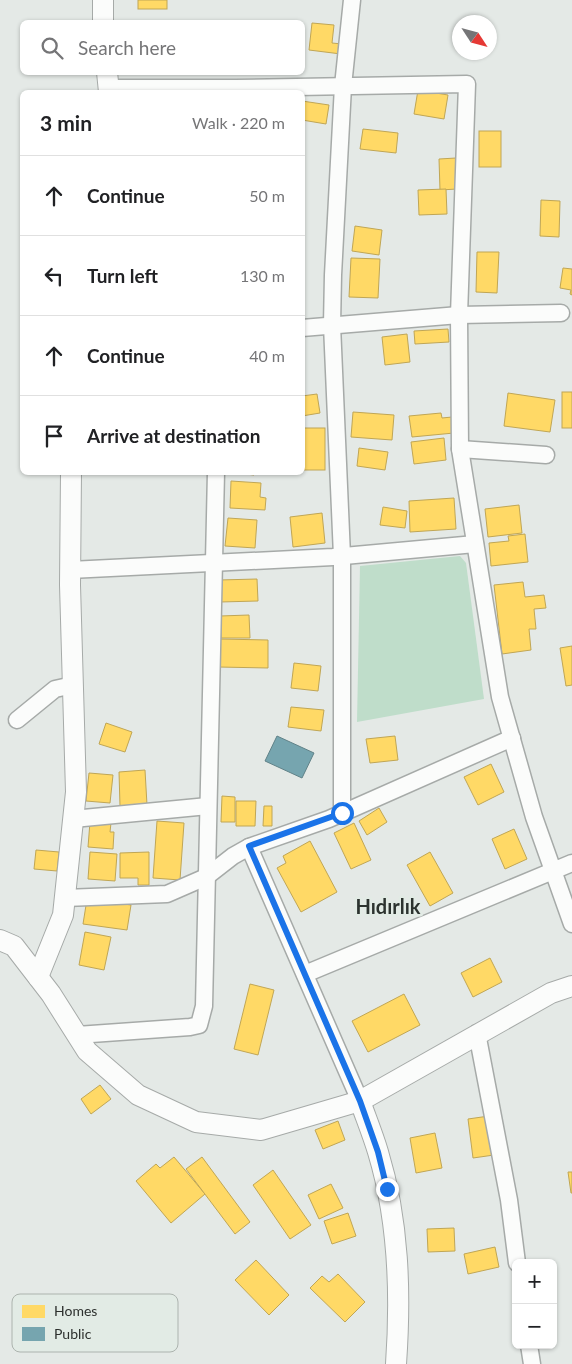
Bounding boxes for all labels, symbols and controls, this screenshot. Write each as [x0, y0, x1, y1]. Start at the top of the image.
north arrow [452, 15, 497, 60]
search box [20, 20, 305, 75]
icon: search [38, 34, 66, 62]
text: Search here [78, 36, 176, 59]
text: 3 min [40, 110, 92, 135]
text: Walk · 220 m [192, 113, 285, 132]
icon: ahead [40, 182, 68, 210]
text: Continue [87, 184, 165, 207]
text: 50 m [249, 186, 285, 205]
icon: left [40, 262, 68, 290]
text: Turn left [87, 264, 158, 287]
text: 130 m [240, 266, 285, 285]
icon: ahead [40, 342, 68, 370]
text: Continue [87, 344, 165, 367]
text: 40 m [249, 346, 285, 365]
icon: arrive [40, 422, 68, 450]
text: Arrive at destination [87, 424, 260, 447]
route start [331, 802, 354, 825]
district label: Hıdırlık [355, 894, 421, 918]
route end [376, 1178, 399, 1201]
map controls [512, 1259, 557, 1349]
button: + [512, 1259, 557, 1304]
legend [12, 1294, 178, 1352]
text: Homes [54, 1302, 97, 1319]
button: − [512, 1304, 557, 1349]
text: Public [54, 1325, 92, 1342]

